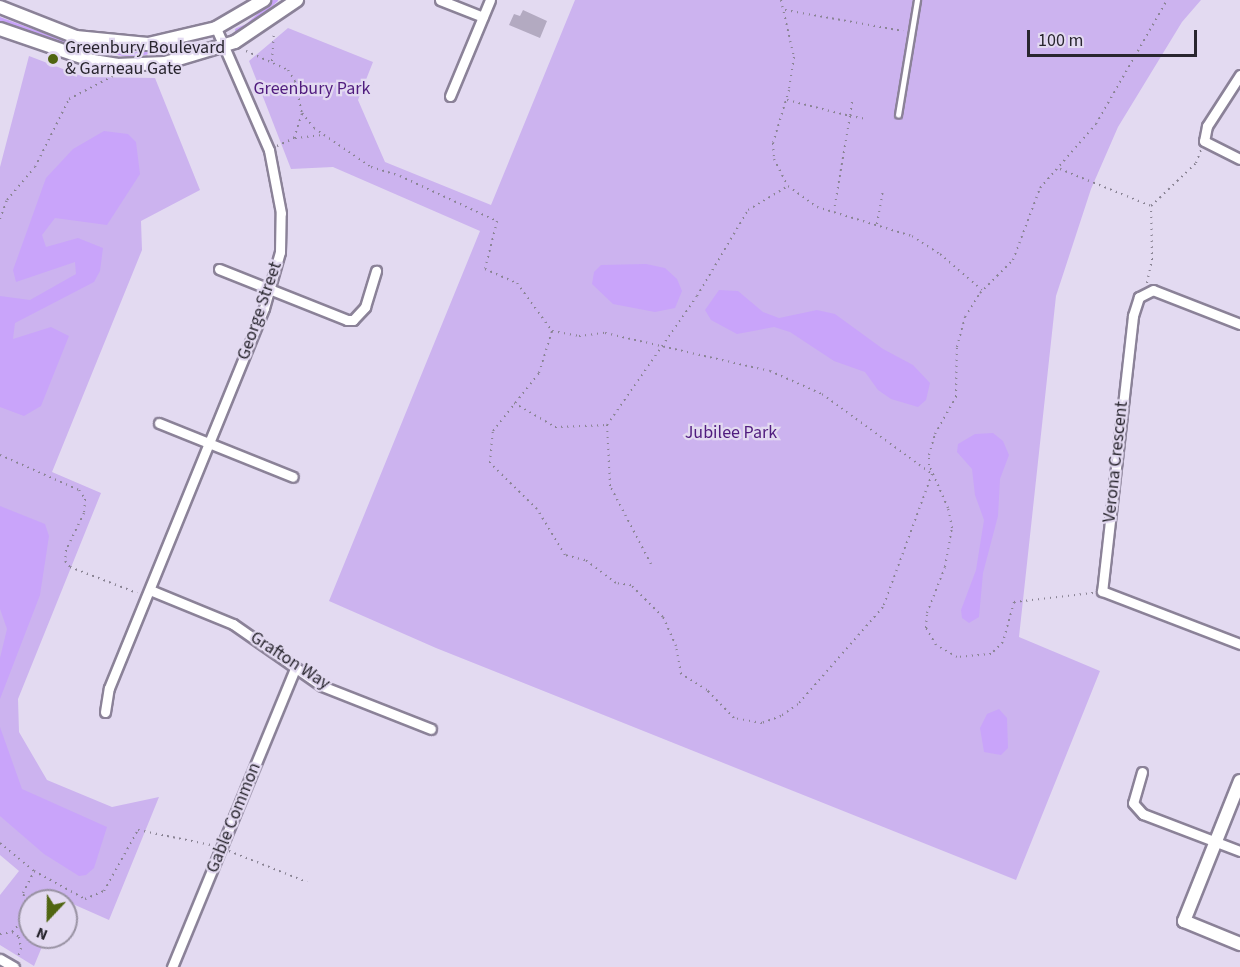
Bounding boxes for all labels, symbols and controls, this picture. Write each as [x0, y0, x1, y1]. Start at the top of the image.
scale bar [1030, 18, 1200, 56]
text: 100 m [1038, 28, 1083, 53]
place label: Greenbury Boulevard & Garneau Gate [65, 38, 225, 80]
marker: Greenbury Boulevard & Garneau Gate [46, 52, 60, 66]
park label: Greenbury Park [254, 78, 370, 100]
street label: George Street [233, 259, 287, 363]
street label: Verona Crescent [1099, 400, 1133, 524]
park label: Jubilee Park [685, 422, 777, 444]
street label: Grafton Way [246, 627, 334, 695]
street label: Gable Common [202, 760, 266, 876]
north arrow [18, 889, 78, 949]
text: N [33, 922, 51, 946]

